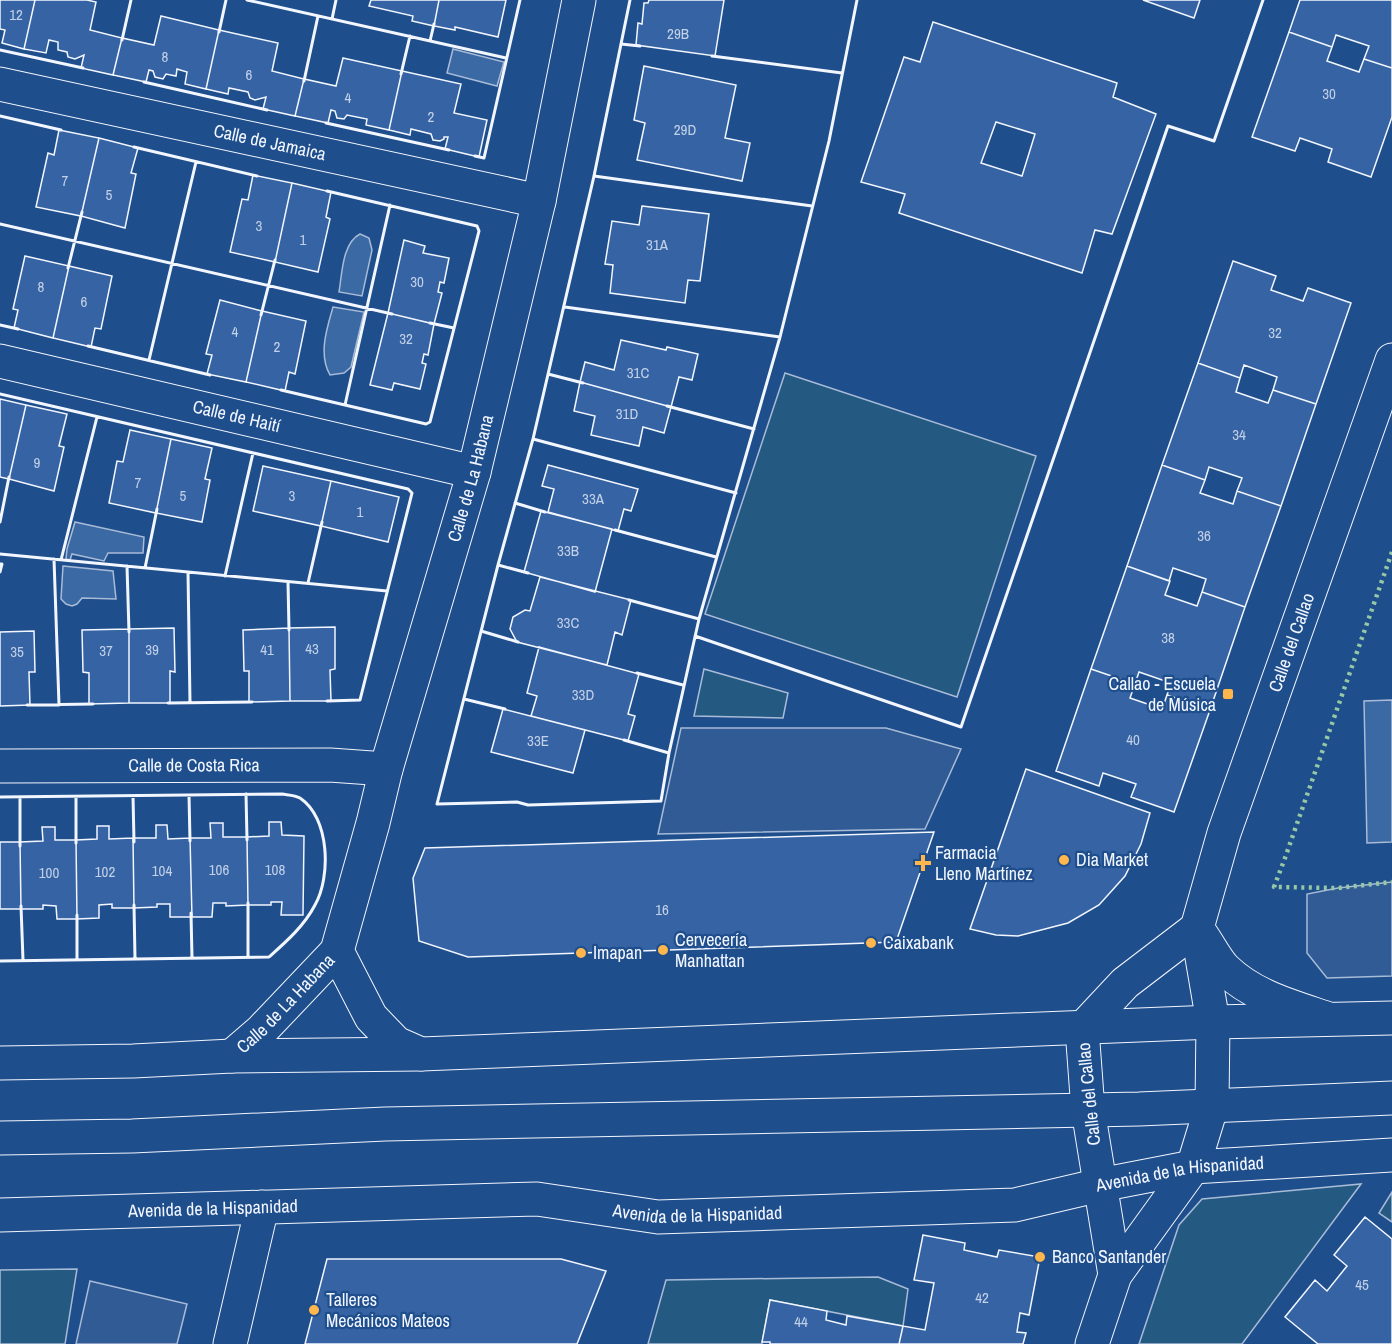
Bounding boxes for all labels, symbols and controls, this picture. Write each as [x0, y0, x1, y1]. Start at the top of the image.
house number: 12 [9, 4, 23, 25]
house number: 29B [667, 23, 689, 44]
house number: 8 [162, 46, 169, 67]
house number: 6 [246, 64, 253, 85]
house number: 30 [1322, 83, 1336, 104]
house number: 4 [345, 87, 352, 108]
house number: 2 [428, 106, 435, 127]
street label: Calle de Jamaica [211, 118, 328, 166]
house number: 29D [674, 119, 696, 140]
house number: 7 [62, 170, 69, 191]
house number: 5 [106, 184, 113, 205]
house number: 3 [256, 215, 263, 236]
house number: 1 [300, 229, 307, 250]
house number: 31A [646, 234, 669, 255]
house number: 30 [410, 271, 424, 292]
house number: 8 [38, 276, 45, 297]
house number: 6 [81, 291, 88, 312]
house number: 4 [232, 321, 239, 342]
house number: 32 [1268, 322, 1282, 343]
house number: 32 [399, 328, 413, 349]
house number: 2 [274, 336, 281, 357]
house number: 31C [627, 362, 649, 383]
street label: Calle de Haití [190, 394, 284, 438]
house number: 31D [616, 403, 638, 424]
street label: Calle de La Habana [441, 412, 499, 545]
house number: 34 [1232, 424, 1246, 445]
house number: 9 [34, 452, 41, 473]
house number: 7 [135, 472, 142, 493]
house number: 5 [180, 485, 187, 506]
house number: 3 [289, 485, 296, 506]
house number: 33A [582, 488, 605, 509]
house number: 1 [357, 501, 364, 522]
house number: 36 [1197, 525, 1211, 546]
house number: 33B [557, 540, 579, 561]
street label: Calle del Callao [1262, 589, 1320, 695]
house number: 33C [557, 612, 579, 633]
house number: 38 [1161, 627, 1175, 648]
house number: 43 [305, 638, 319, 659]
house number: 39 [145, 639, 159, 660]
house number: 41 [260, 639, 274, 660]
house number: 37 [99, 640, 113, 661]
house number: 35 [10, 641, 24, 662]
place label: Callao - Escuela de Música [1109, 671, 1216, 717]
house number: 33D [572, 684, 594, 705]
marker: Callao - Escuela de Música [1221, 687, 1235, 701]
house number: 40 [1126, 729, 1140, 750]
house number: 33E [527, 730, 549, 751]
street label: Calle de Costa Rica [128, 752, 260, 778]
place label: Farmacia Lleno Martínez [935, 840, 1033, 886]
place label: Dia Market [1076, 847, 1148, 872]
marker: Dia Market [1057, 853, 1071, 867]
marker: Farmacia Lleno Martínez [916, 856, 930, 870]
house number: 106 [209, 859, 229, 880]
house number: 108 [265, 859, 285, 880]
house number: 104 [152, 860, 172, 881]
house number: 102 [95, 861, 115, 882]
house number: 100 [39, 862, 59, 883]
house number: 16 [655, 899, 669, 920]
place label: Cervecería Manhattan [675, 927, 747, 973]
place label: Caixabank [883, 930, 954, 955]
marker: Caixabank [864, 936, 878, 950]
place label: Imapan [593, 940, 642, 965]
marker: Cervecería Manhattan [656, 943, 670, 957]
marker: Imapan [574, 946, 588, 960]
street label: Calle de La Habana [231, 948, 340, 1059]
street label: Calle del Callao [1071, 1041, 1106, 1147]
street label: Avenida de la Hispanidad [1093, 1150, 1265, 1198]
street label: Avenida de la Hispanidad [127, 1193, 298, 1223]
street label: Avenida de la Hispanidad [610, 1197, 783, 1229]
place label: Banco Santander [1052, 1244, 1166, 1269]
marker: Banco Santander [1033, 1250, 1047, 1264]
house number: 45 [1355, 1274, 1369, 1295]
place label: Talleres Mecánicos Mateos [326, 1287, 450, 1333]
house number: 42 [975, 1287, 989, 1308]
marker: Talleres Mecánicos Mateos [307, 1303, 321, 1317]
house number: 44 [794, 1311, 808, 1332]

